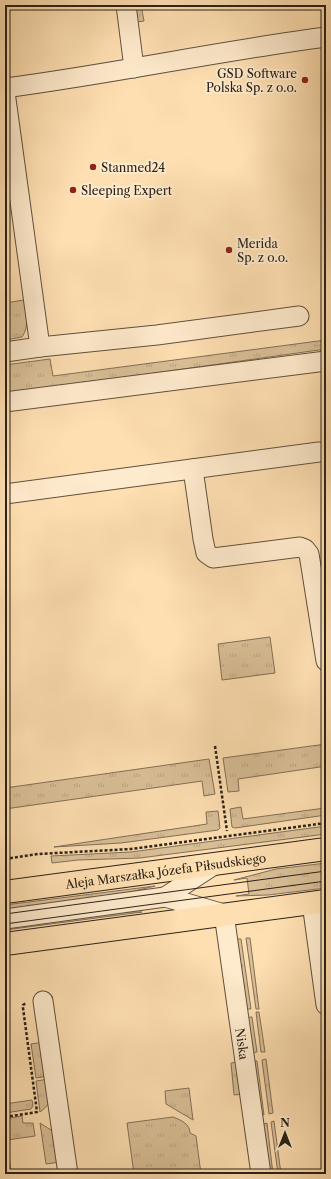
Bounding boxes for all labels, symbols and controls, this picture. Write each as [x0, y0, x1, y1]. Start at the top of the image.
place label: GSD Software Polska Sp. z o.o. [206, 66, 297, 95]
marker: GSD Software Polska Sp. z o.o. [300, 75, 310, 85]
place label: Stanmed24 [101, 160, 165, 175]
marker: Stanmed24 [88, 162, 98, 172]
place label: Sleeping Expert [81, 183, 173, 198]
marker: Sleeping Expert [68, 185, 78, 195]
place label: Merida Sp. z o.o. [237, 236, 288, 265]
marker: Merida Sp. z o.o. [224, 245, 234, 255]
street label: Aleja Marszałka Józefa Piłsudskiego [63, 850, 267, 891]
street label: Niska [233, 1027, 252, 1061]
north arrow [265, 1113, 305, 1153]
text: N [280, 1116, 290, 1130]

